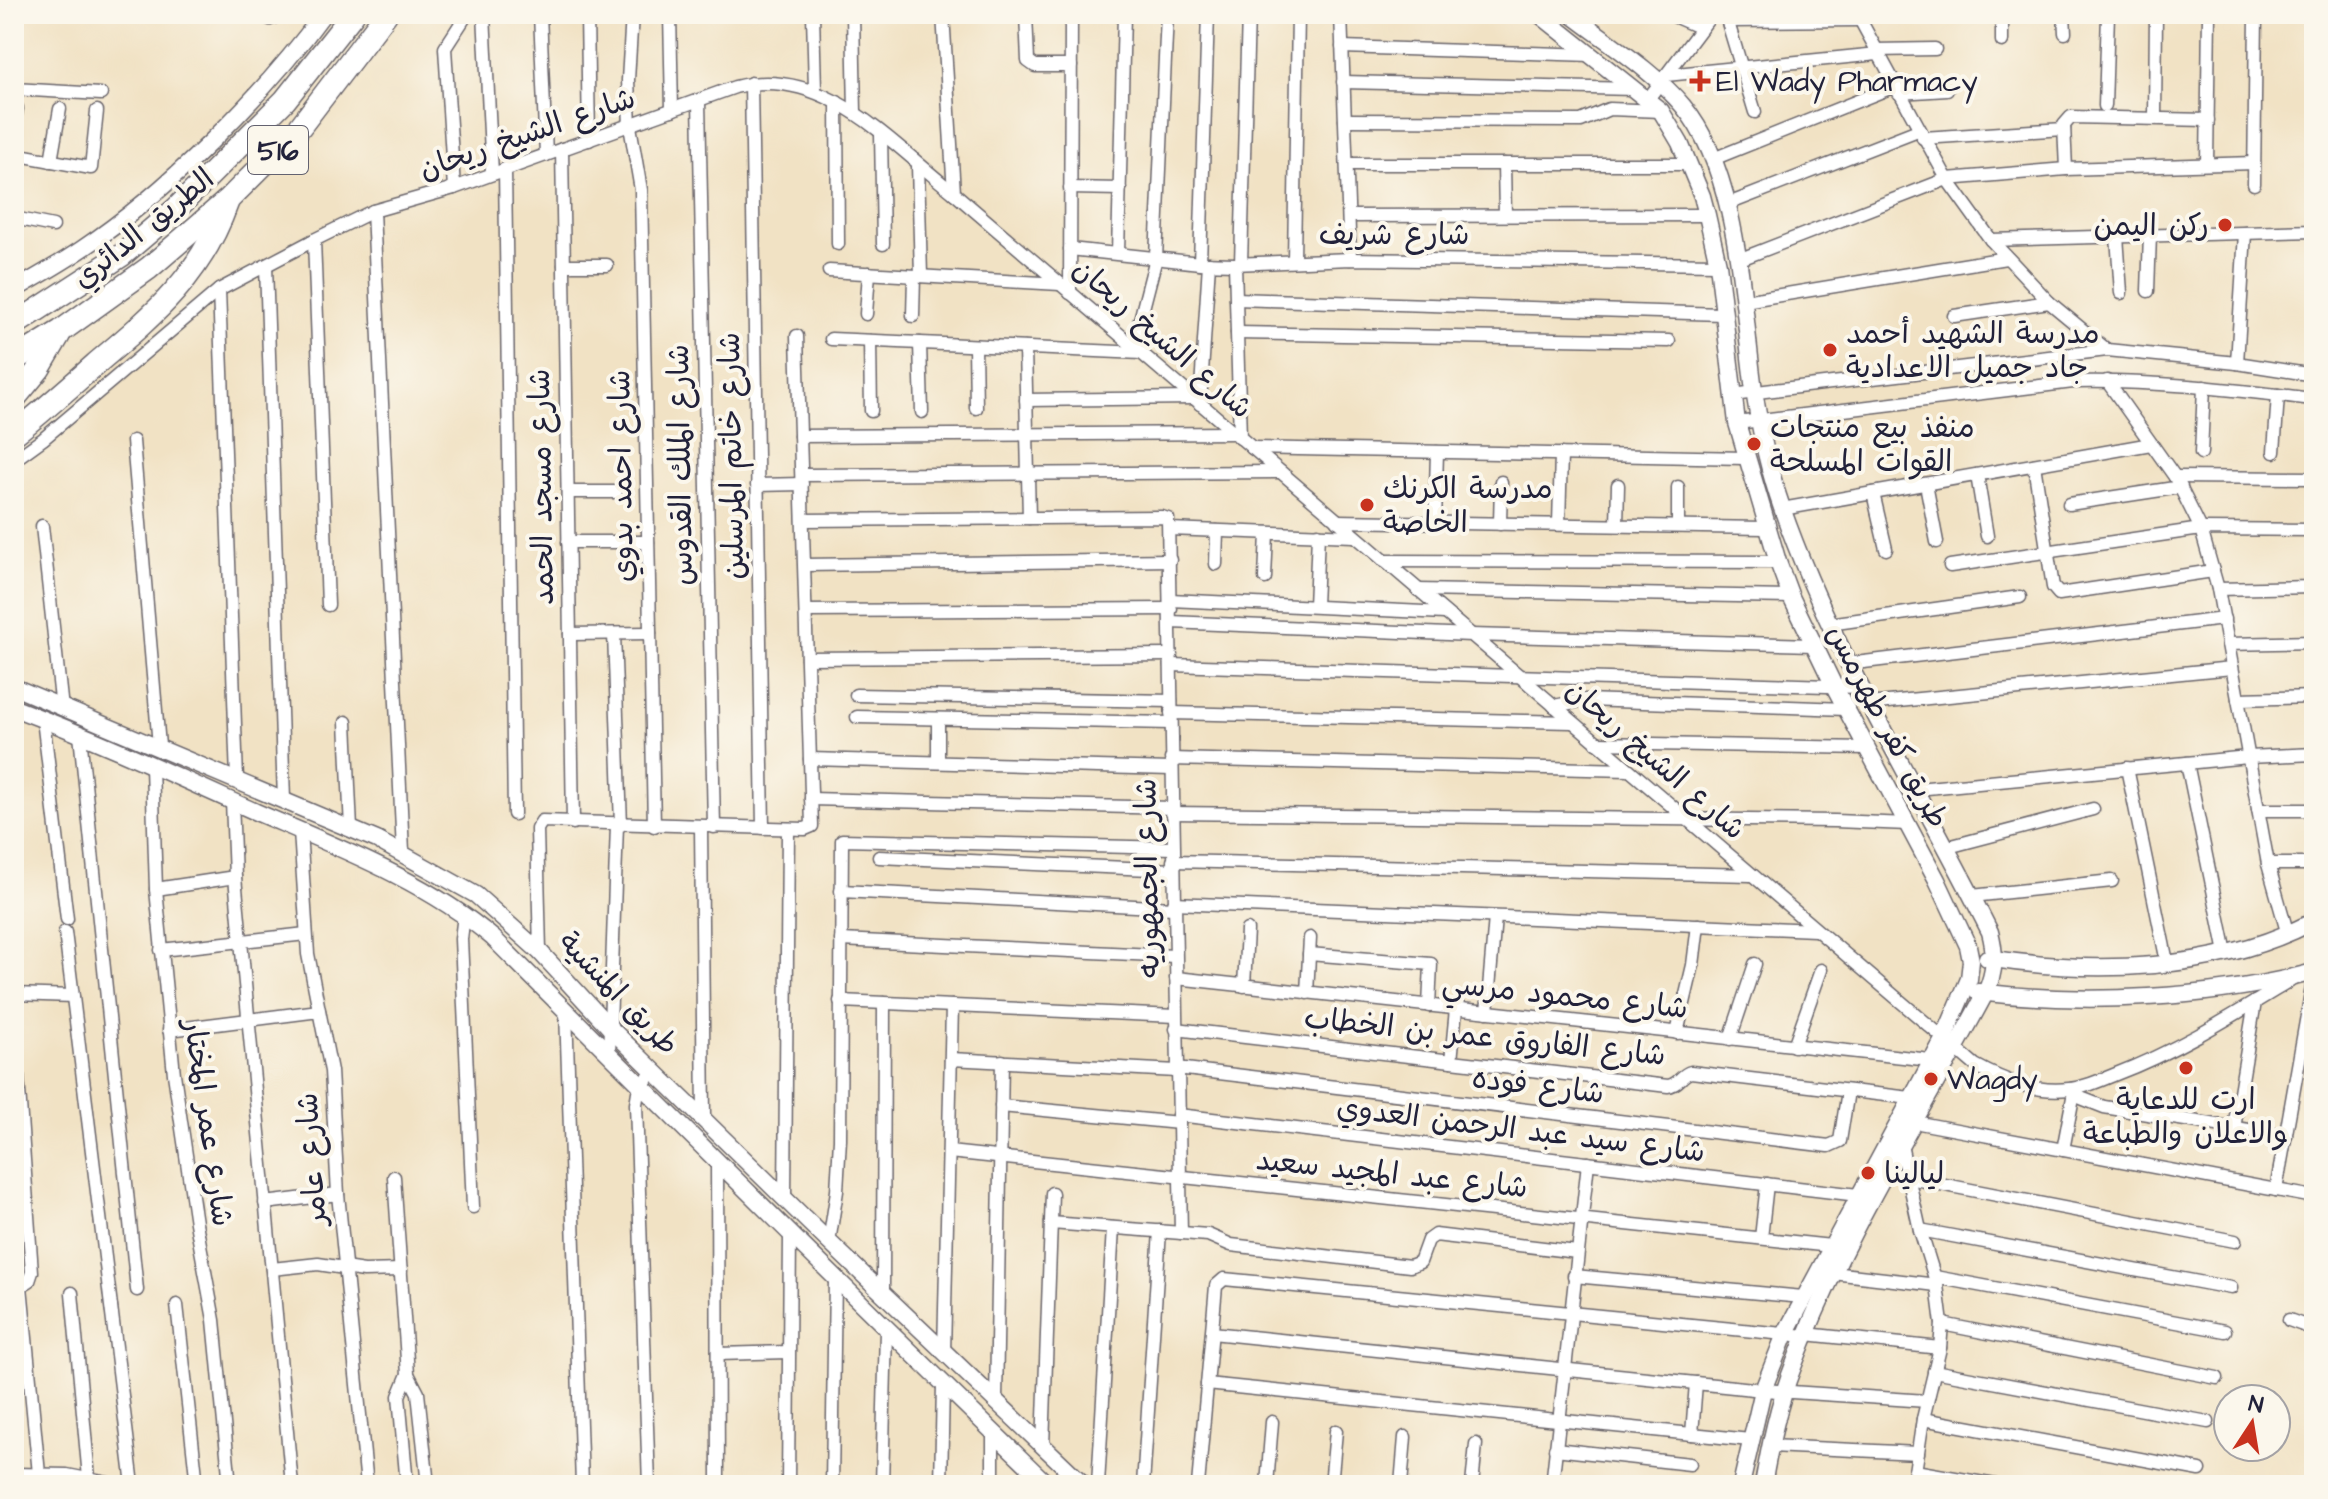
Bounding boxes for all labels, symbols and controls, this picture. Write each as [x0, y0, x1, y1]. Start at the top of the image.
place label: El Wady Pharmacy [1716, 61, 1978, 104]
marker: El Wady Pharmacy [1691, 72, 1709, 90]
street label: شارع الشيخ ريحان [414, 77, 641, 191]
road number: 516 [248, 126, 308, 174]
street label: الطريق الدائري [64, 158, 223, 299]
place label: ركن اليمن [2093, 205, 2209, 247]
street label: شارع شريف [1319, 214, 1469, 256]
marker: ركن اليمن [2216, 216, 2234, 234]
street label: شارع الشيخ ريحان [1063, 249, 1261, 429]
place label: مدرسة الشهيد أحمد جاد جميل الاعدادية [1846, 313, 2100, 389]
street label: شارع خاتم المرسلين [709, 332, 755, 580]
marker: مدرسة الشهيد أحمد جاد جميل الاعدادية [1821, 341, 1839, 359]
street label: شارع الملك القدوس [658, 344, 704, 586]
street label: شارع مسجد الحمد [519, 368, 565, 606]
street label: شارع احمد بدوي [599, 369, 645, 583]
place label: منفذ بيع منتجات القوات المسلحة [1770, 407, 1975, 483]
marker: منفذ بيع منتجات القوات المسلحة [1745, 435, 1763, 453]
place label: مدرسة الكرنك الخاصة [1383, 468, 1553, 544]
marker: مدرسة الكرنك الخاصة [1358, 496, 1376, 514]
street label: طريق كفر طهرمس [1816, 617, 1958, 836]
street label: شارع الشيخ ريحان [1556, 670, 1754, 850]
street label: شارع الجمهوريه [1125, 778, 1171, 978]
street label: طريق المنشية [548, 922, 688, 1065]
street label: شارع محمود مرسي [1439, 962, 1690, 1034]
street label: شارع الفاروق عمر بن الخطاب [1302, 997, 1668, 1077]
street label: شارع عمر المختار [172, 1014, 243, 1229]
street label: شارع فوده [1469, 1057, 1606, 1115]
place label: Wagdy [1947, 1059, 2038, 1102]
marker: ارت للدعاية والاعلان والطباعة [2177, 1059, 2195, 1077]
marker: Wagdy [1922, 1070, 1940, 1088]
place label: ارت للدعاية والاعلان والطباعة [2083, 1079, 2289, 1155]
street label: شارع سيد عبد الرحمن العدوي [1334, 1087, 1708, 1173]
street label: شارع عامر [286, 1091, 338, 1230]
street label: شارع عبد المجيد سعيد [1254, 1139, 1530, 1209]
place label: ليالينا [1884, 1153, 1944, 1195]
marker: ليالينا [1859, 1164, 1877, 1182]
north arrow [2212, 1383, 2292, 1463]
text: N [2246, 1388, 2266, 1422]

